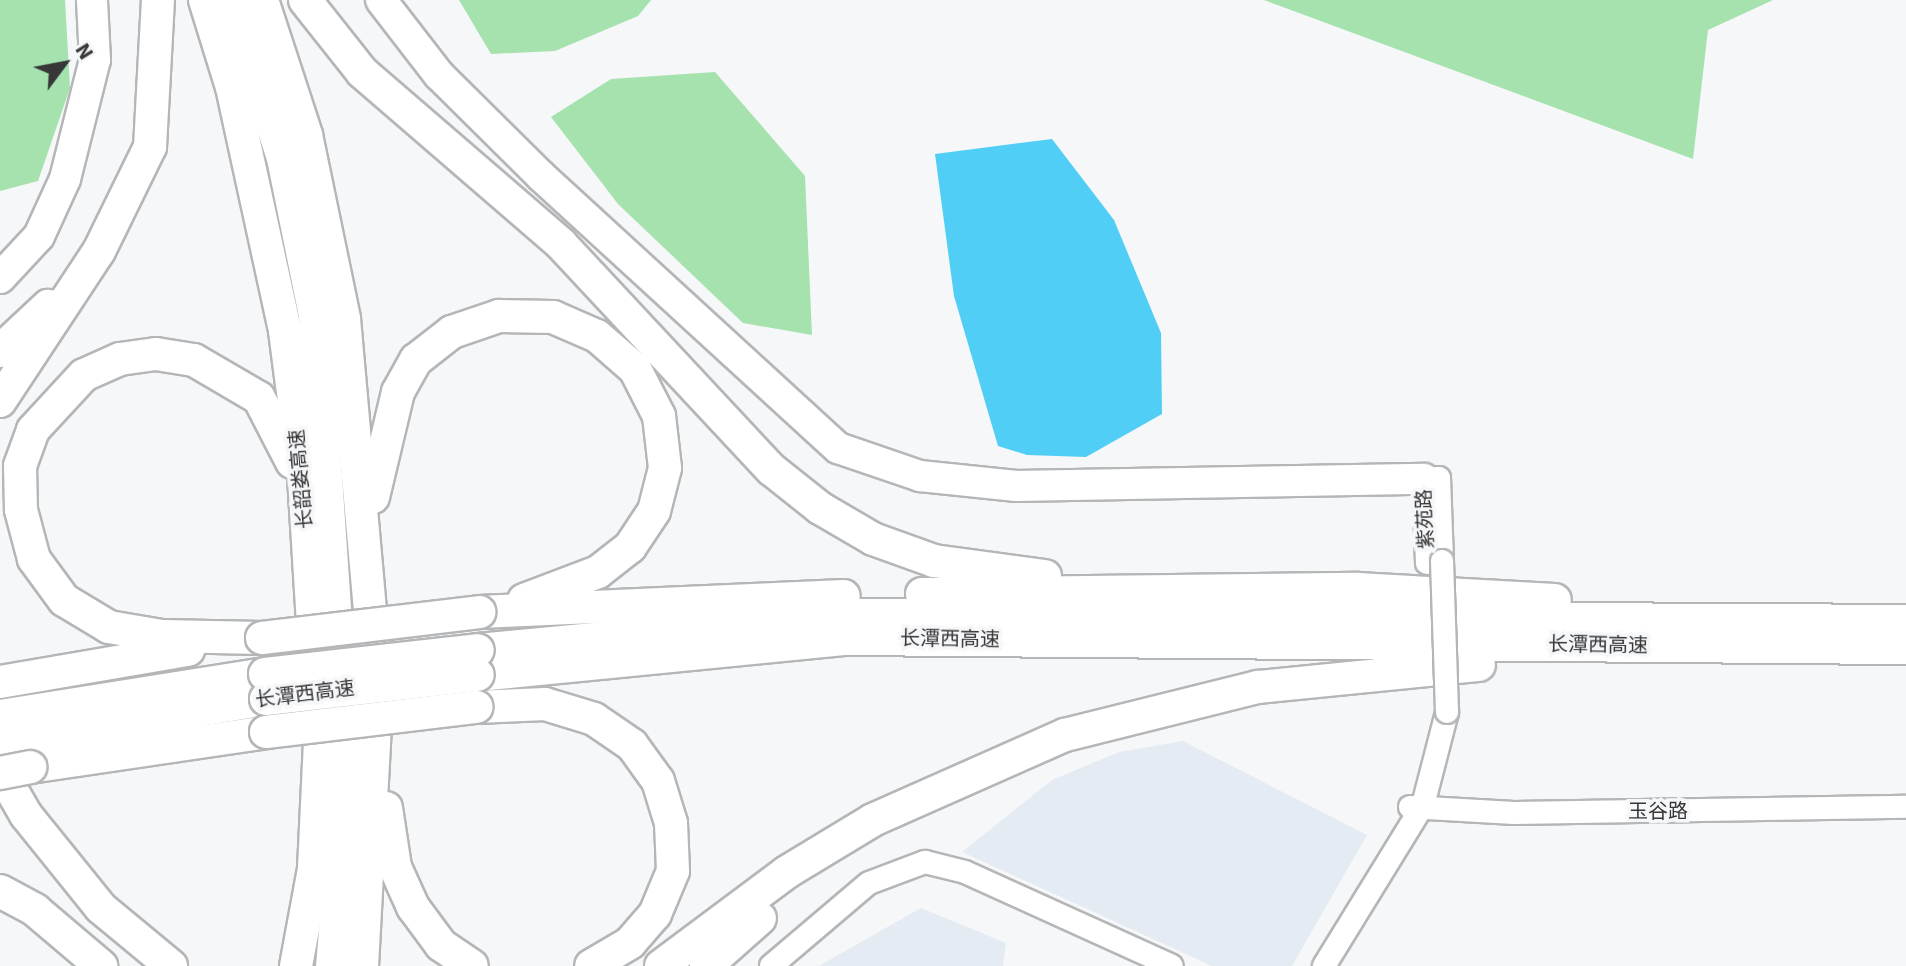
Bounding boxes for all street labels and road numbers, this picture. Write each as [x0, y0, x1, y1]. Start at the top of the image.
street label: 长韶娄高速 [286, 428, 318, 530]
street label: 紫苑路 [1413, 489, 1439, 549]
street label: 长潭西高速 [900, 627, 1000, 653]
street label: 长潭西高速 [1548, 633, 1648, 659]
street label: 长潭西高速 [254, 677, 356, 713]
street label: 玉谷路 [1628, 800, 1688, 824]

